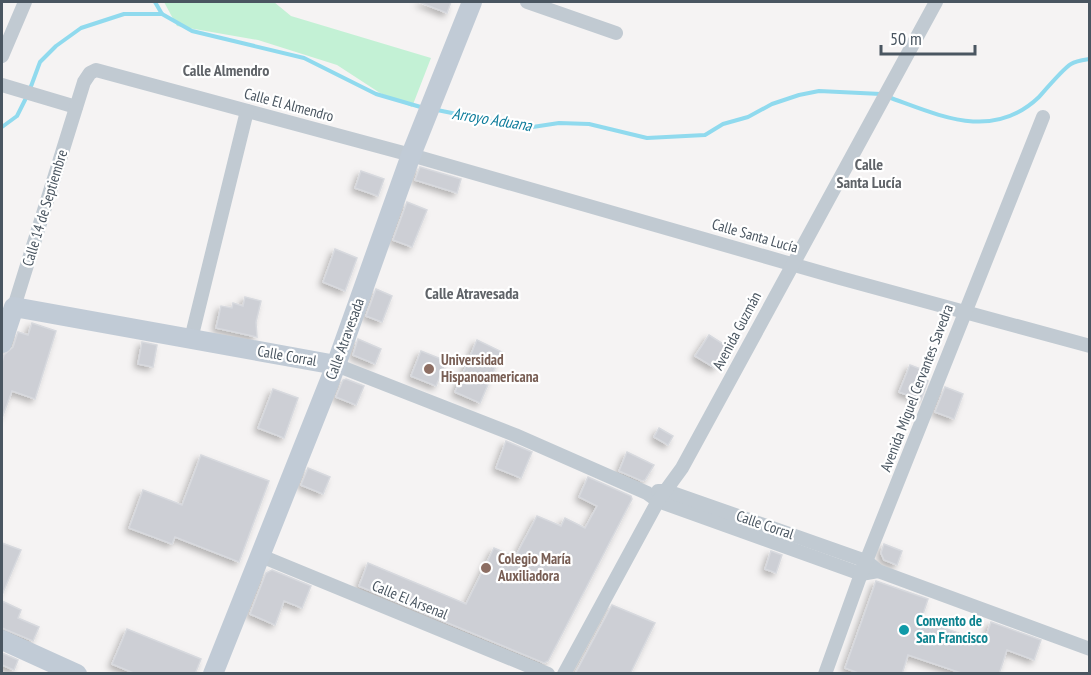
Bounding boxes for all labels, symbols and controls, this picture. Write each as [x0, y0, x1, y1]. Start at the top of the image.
scale bar [881, 18, 976, 56]
text: 50 m [890, 27, 922, 50]
district label: Calle Almendro [183, 60, 269, 80]
street label: Calle El Almendro [242, 83, 336, 126]
water label: Arroyo Aduana [451, 103, 535, 135]
street label: Calle 14 de Septiembre [18, 147, 71, 268]
district label: Calle Santa Lucía [836, 154, 902, 192]
street label: Calle Santa Lucía [710, 214, 800, 257]
district label: Calle Atravesada [425, 283, 519, 303]
street label: Avenida Guzmán [708, 288, 765, 373]
street label: Calle Atravesada [321, 295, 368, 382]
street label: Avenida Miguel Cervantes Savedra [876, 302, 957, 474]
street label: Calle Corral [256, 341, 319, 370]
place label: Universidad Hispanoamericana [441, 350, 539, 386]
marker: Universidad Hispanoamericana [422, 362, 436, 376]
street label: Calle Corral [734, 506, 797, 543]
place label: Colegio María Auxiliadora [497, 549, 571, 585]
marker: Colegio María Auxiliadora [479, 561, 493, 575]
street label: Calle El Arsenal [369, 576, 451, 624]
place label: Convento de San Francisco [916, 611, 988, 647]
marker: Convento de San Francisco [897, 623, 911, 637]

